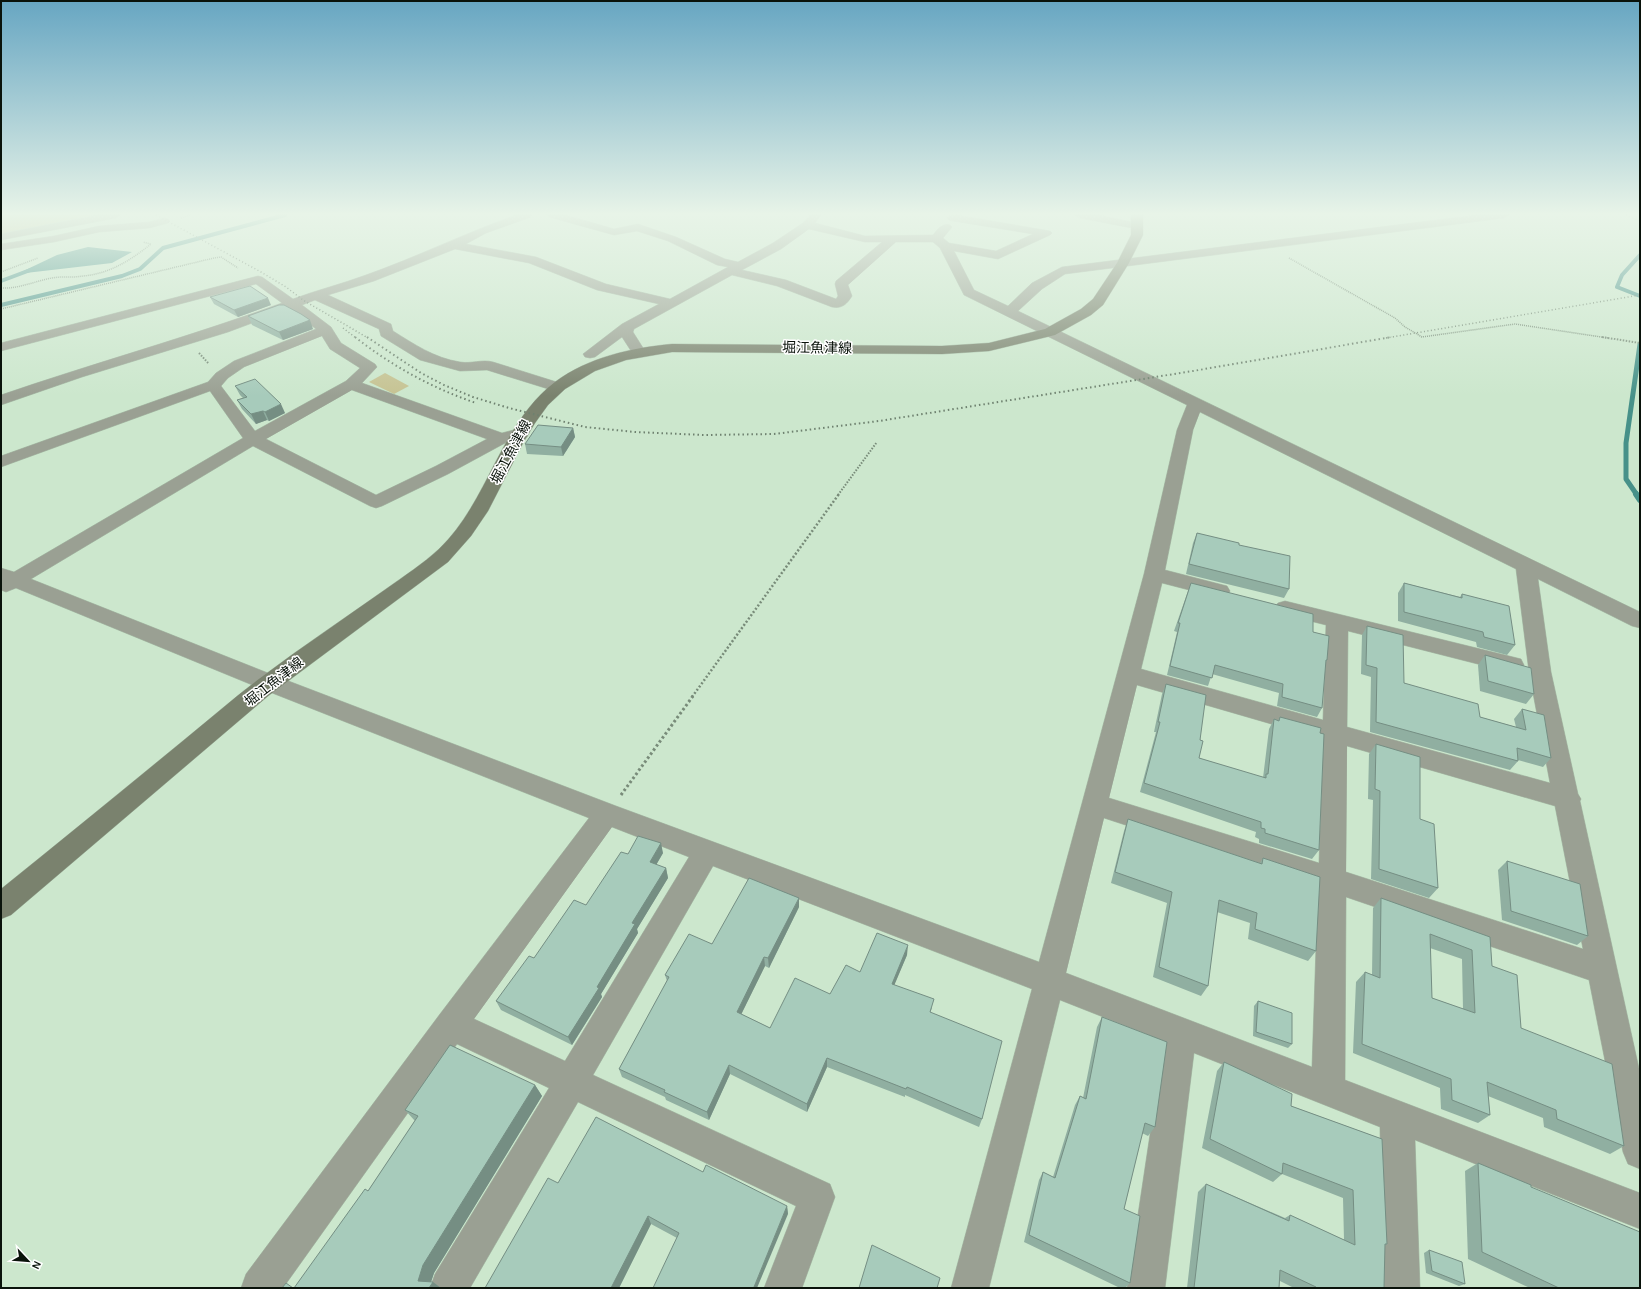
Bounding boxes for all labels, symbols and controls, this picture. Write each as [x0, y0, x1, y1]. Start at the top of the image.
street label: 堀江魚津線 [782, 339, 852, 357]
street label: 堀江魚津線 [487, 417, 535, 487]
street label: 堀江魚津線 [241, 654, 307, 710]
north arrow [8, 1241, 48, 1281]
text: N [29, 1259, 44, 1272]

